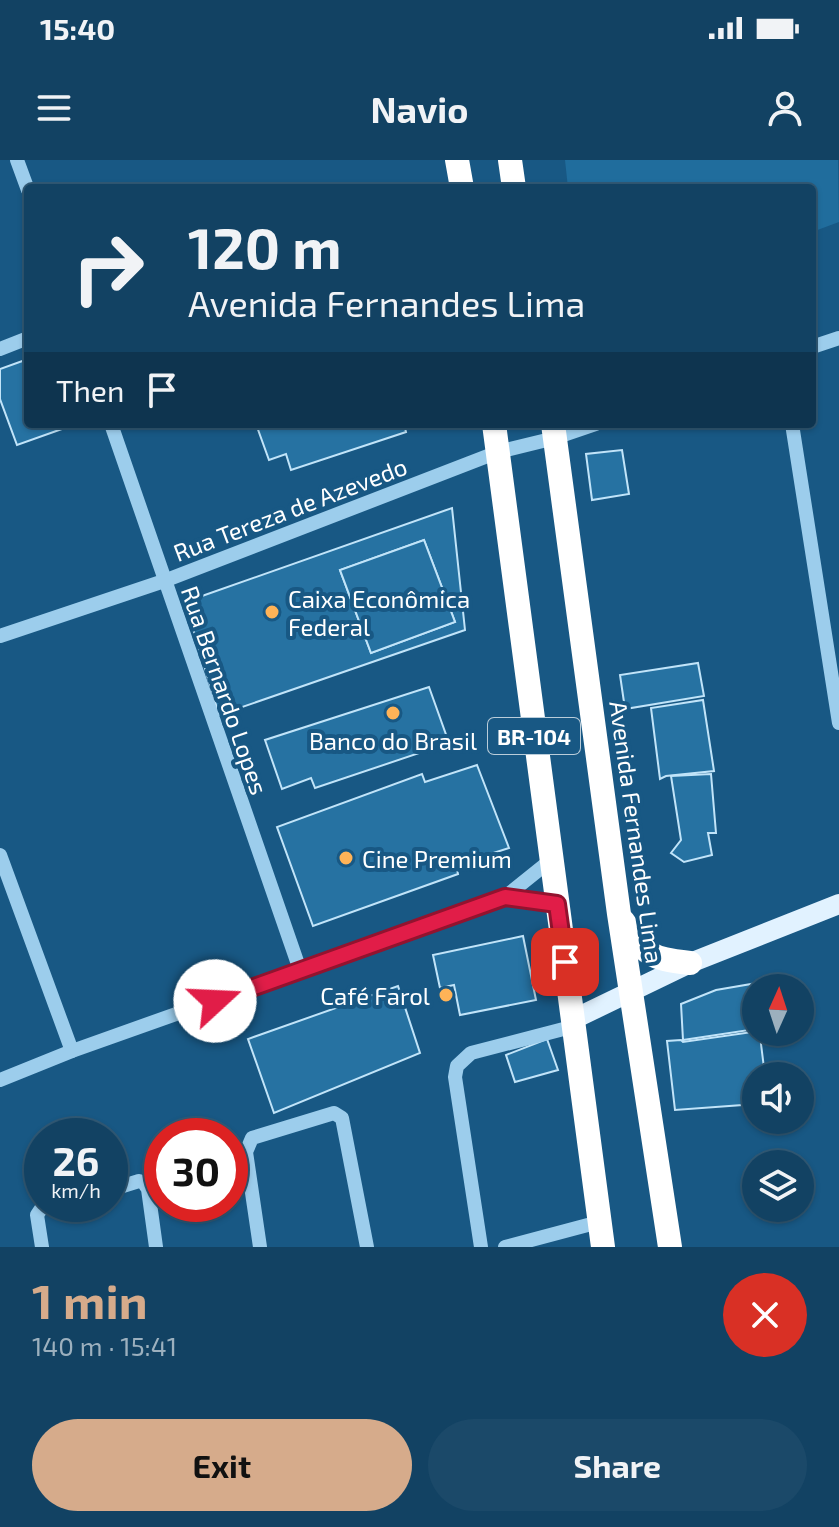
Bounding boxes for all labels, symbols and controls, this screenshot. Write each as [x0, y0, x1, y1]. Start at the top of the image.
text: 15:40 [40, 10, 115, 46]
icon: menu [32, 86, 76, 130]
icon: person [763, 86, 807, 130]
text: Navio [371, 87, 468, 130]
text: 120 m [188, 213, 342, 280]
icon: right [56, 216, 160, 320]
text: Avenida Fernandes Lima [188, 281, 585, 324]
icon: arrive [140, 368, 184, 412]
text: Then [56, 372, 124, 408]
street label: Rua Tereza de Azevedo [169, 451, 411, 567]
street label: Rua Bernardo Lopes [176, 582, 274, 798]
place label: Caixa Econômica Federal [288, 584, 470, 641]
marker: Caixa Econômica Federal [263, 603, 281, 621]
street label: Avenida Fernandes Lima [604, 699, 670, 965]
marker: Banco do Brasil [384, 704, 402, 722]
road number: BR-104 [488, 718, 580, 754]
place label: Banco do Brasil [309, 726, 477, 755]
place label: Cine Premium [362, 844, 512, 873]
marker: Cine Premium [337, 849, 355, 867]
pin [531, 928, 599, 996]
icon: arrive [543, 940, 587, 984]
position arrow [173, 959, 257, 1043]
north arrow [742, 974, 814, 1046]
map controls [742, 974, 814, 1222]
place label: Café Farol [320, 981, 430, 1010]
marker: Café Farol [437, 986, 455, 1004]
button: sound [742, 1062, 814, 1134]
speed limit sign: 30 [144, 1118, 248, 1222]
text: 26 [53, 1136, 99, 1184]
button: layers [742, 1150, 814, 1222]
text: km/h [51, 1178, 101, 1202]
text: 1 min [32, 1271, 148, 1329]
button: close [723, 1273, 807, 1357]
text: 140 m · 15:41 [32, 1330, 177, 1361]
button: Exit [32, 1419, 412, 1511]
button: Share [428, 1419, 807, 1511]

